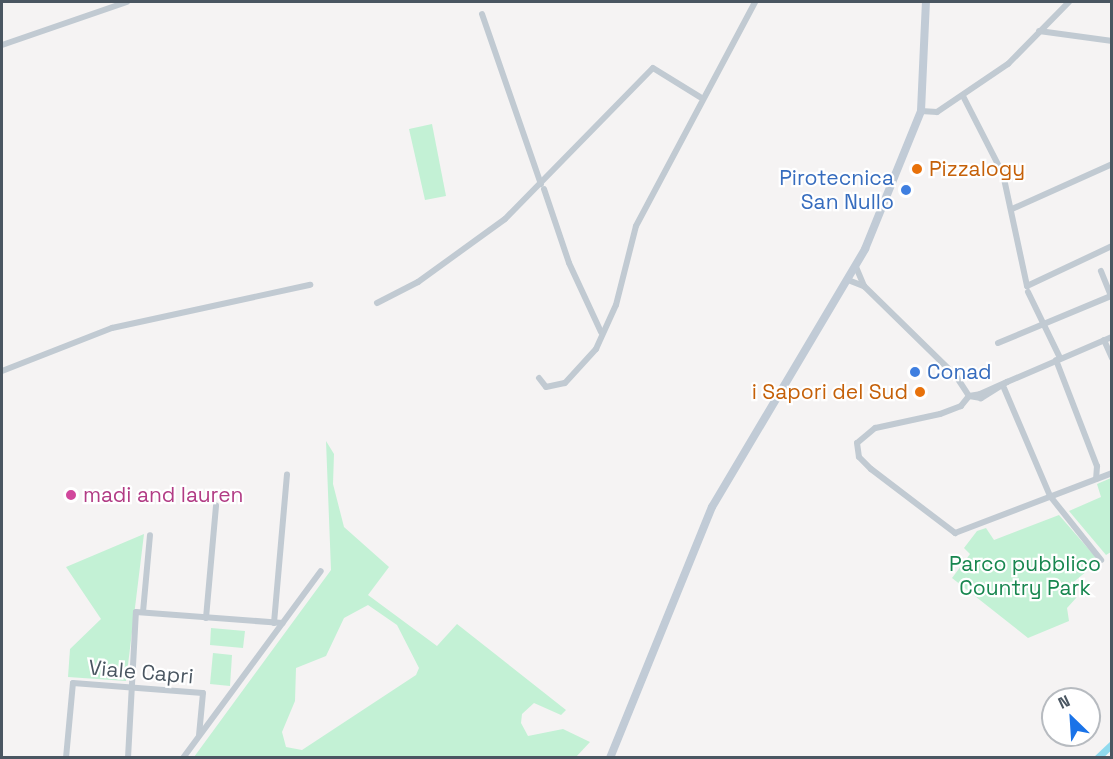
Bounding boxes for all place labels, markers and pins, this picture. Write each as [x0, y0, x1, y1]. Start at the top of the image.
place label: Pizzalogy [929, 156, 1025, 182]
marker: Pizzalogy [910, 162, 924, 176]
place label: Pirotecnica San Nullo [779, 165, 894, 215]
marker: Pirotecnica San Nullo [899, 183, 913, 197]
place label: Conad [927, 359, 992, 385]
marker: Conad [908, 365, 922, 379]
place label: i Sapori del Sud [752, 379, 908, 405]
marker: i Sapori del Sud [913, 385, 927, 399]
place label: madi and lauren [83, 482, 243, 508]
marker: madi and lauren [64, 488, 78, 502]

